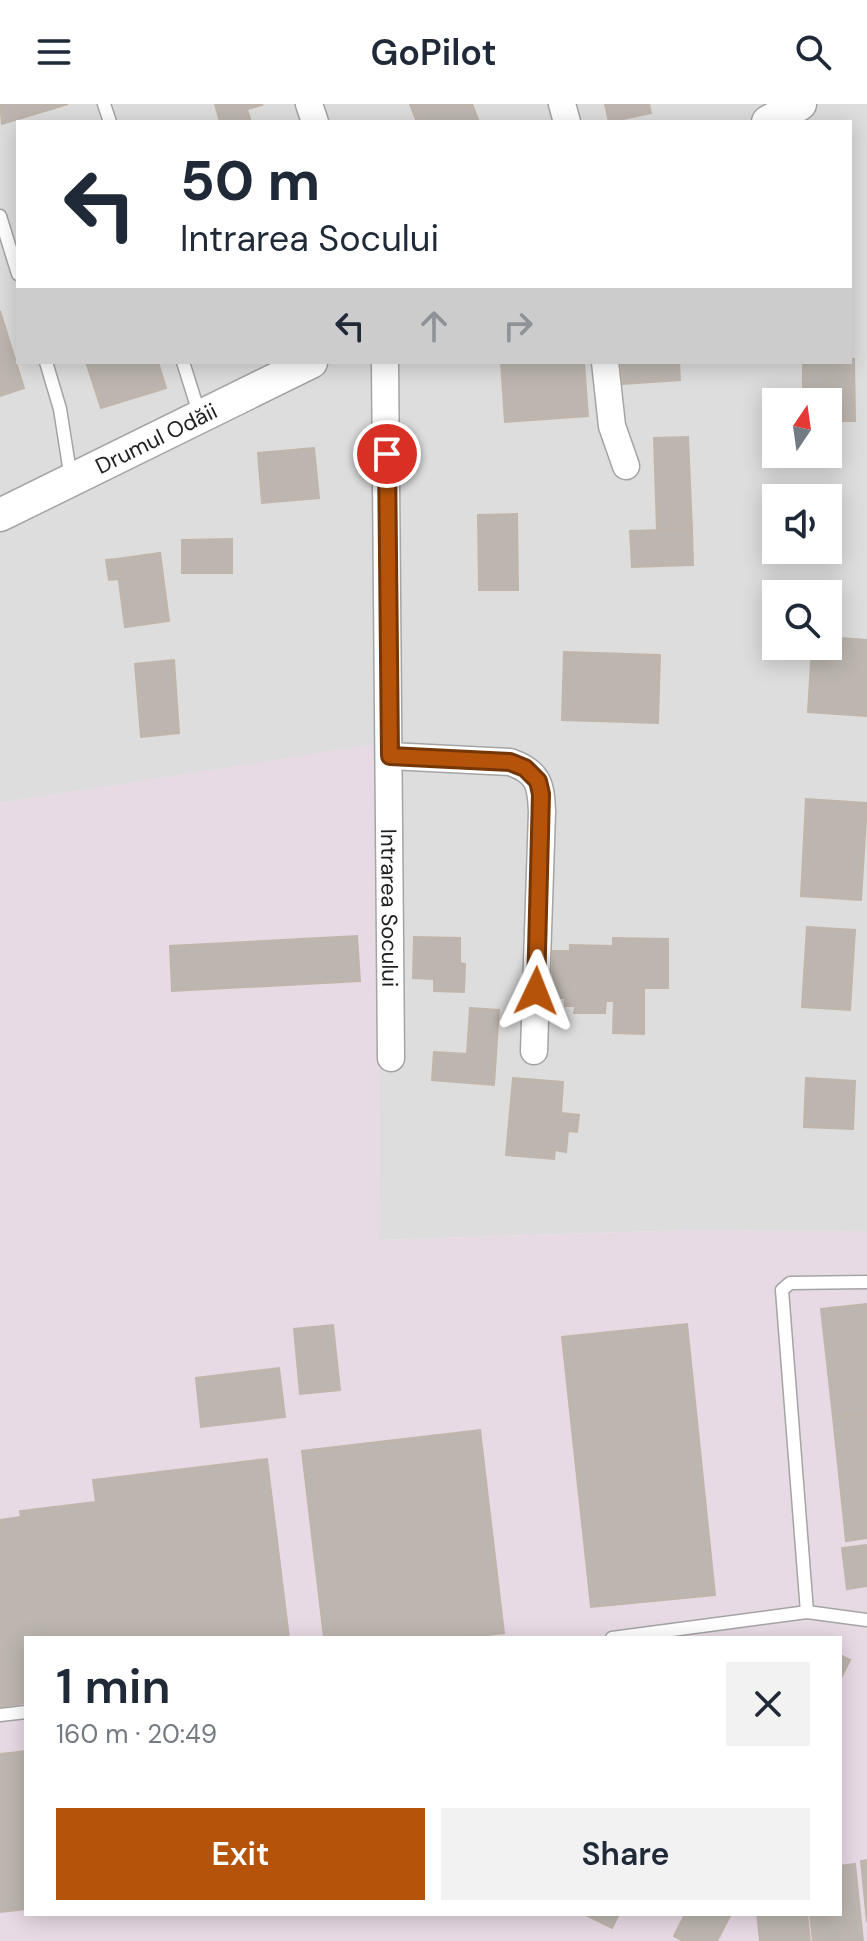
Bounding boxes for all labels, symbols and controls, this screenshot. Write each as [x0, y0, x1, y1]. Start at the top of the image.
text: GoPilot [370, 29, 497, 76]
icon: menu [32, 30, 76, 74]
icon: search [791, 30, 835, 74]
text: 50 m [180, 144, 320, 217]
icon: left [48, 152, 152, 256]
text: Intrarea Socului [180, 215, 439, 262]
icon: left [328, 304, 372, 348]
icon: ahead [412, 304, 456, 348]
icon: right [496, 304, 540, 348]
north arrow [762, 388, 842, 468]
map controls [762, 388, 842, 660]
street label: Drumul Odăii [91, 396, 222, 481]
pin [353, 420, 421, 488]
icon: arrive [365, 432, 409, 476]
button: sound [762, 484, 842, 564]
button: search [762, 580, 842, 660]
street label: Intrarea Socului [374, 829, 404, 987]
position arrow [494, 949, 578, 1033]
text: 1 min [56, 1655, 171, 1718]
button: close [726, 1662, 810, 1746]
text: 160 m · 20:49 [56, 1717, 217, 1751]
button: Exit [56, 1808, 425, 1900]
button: Share [441, 1808, 810, 1900]

